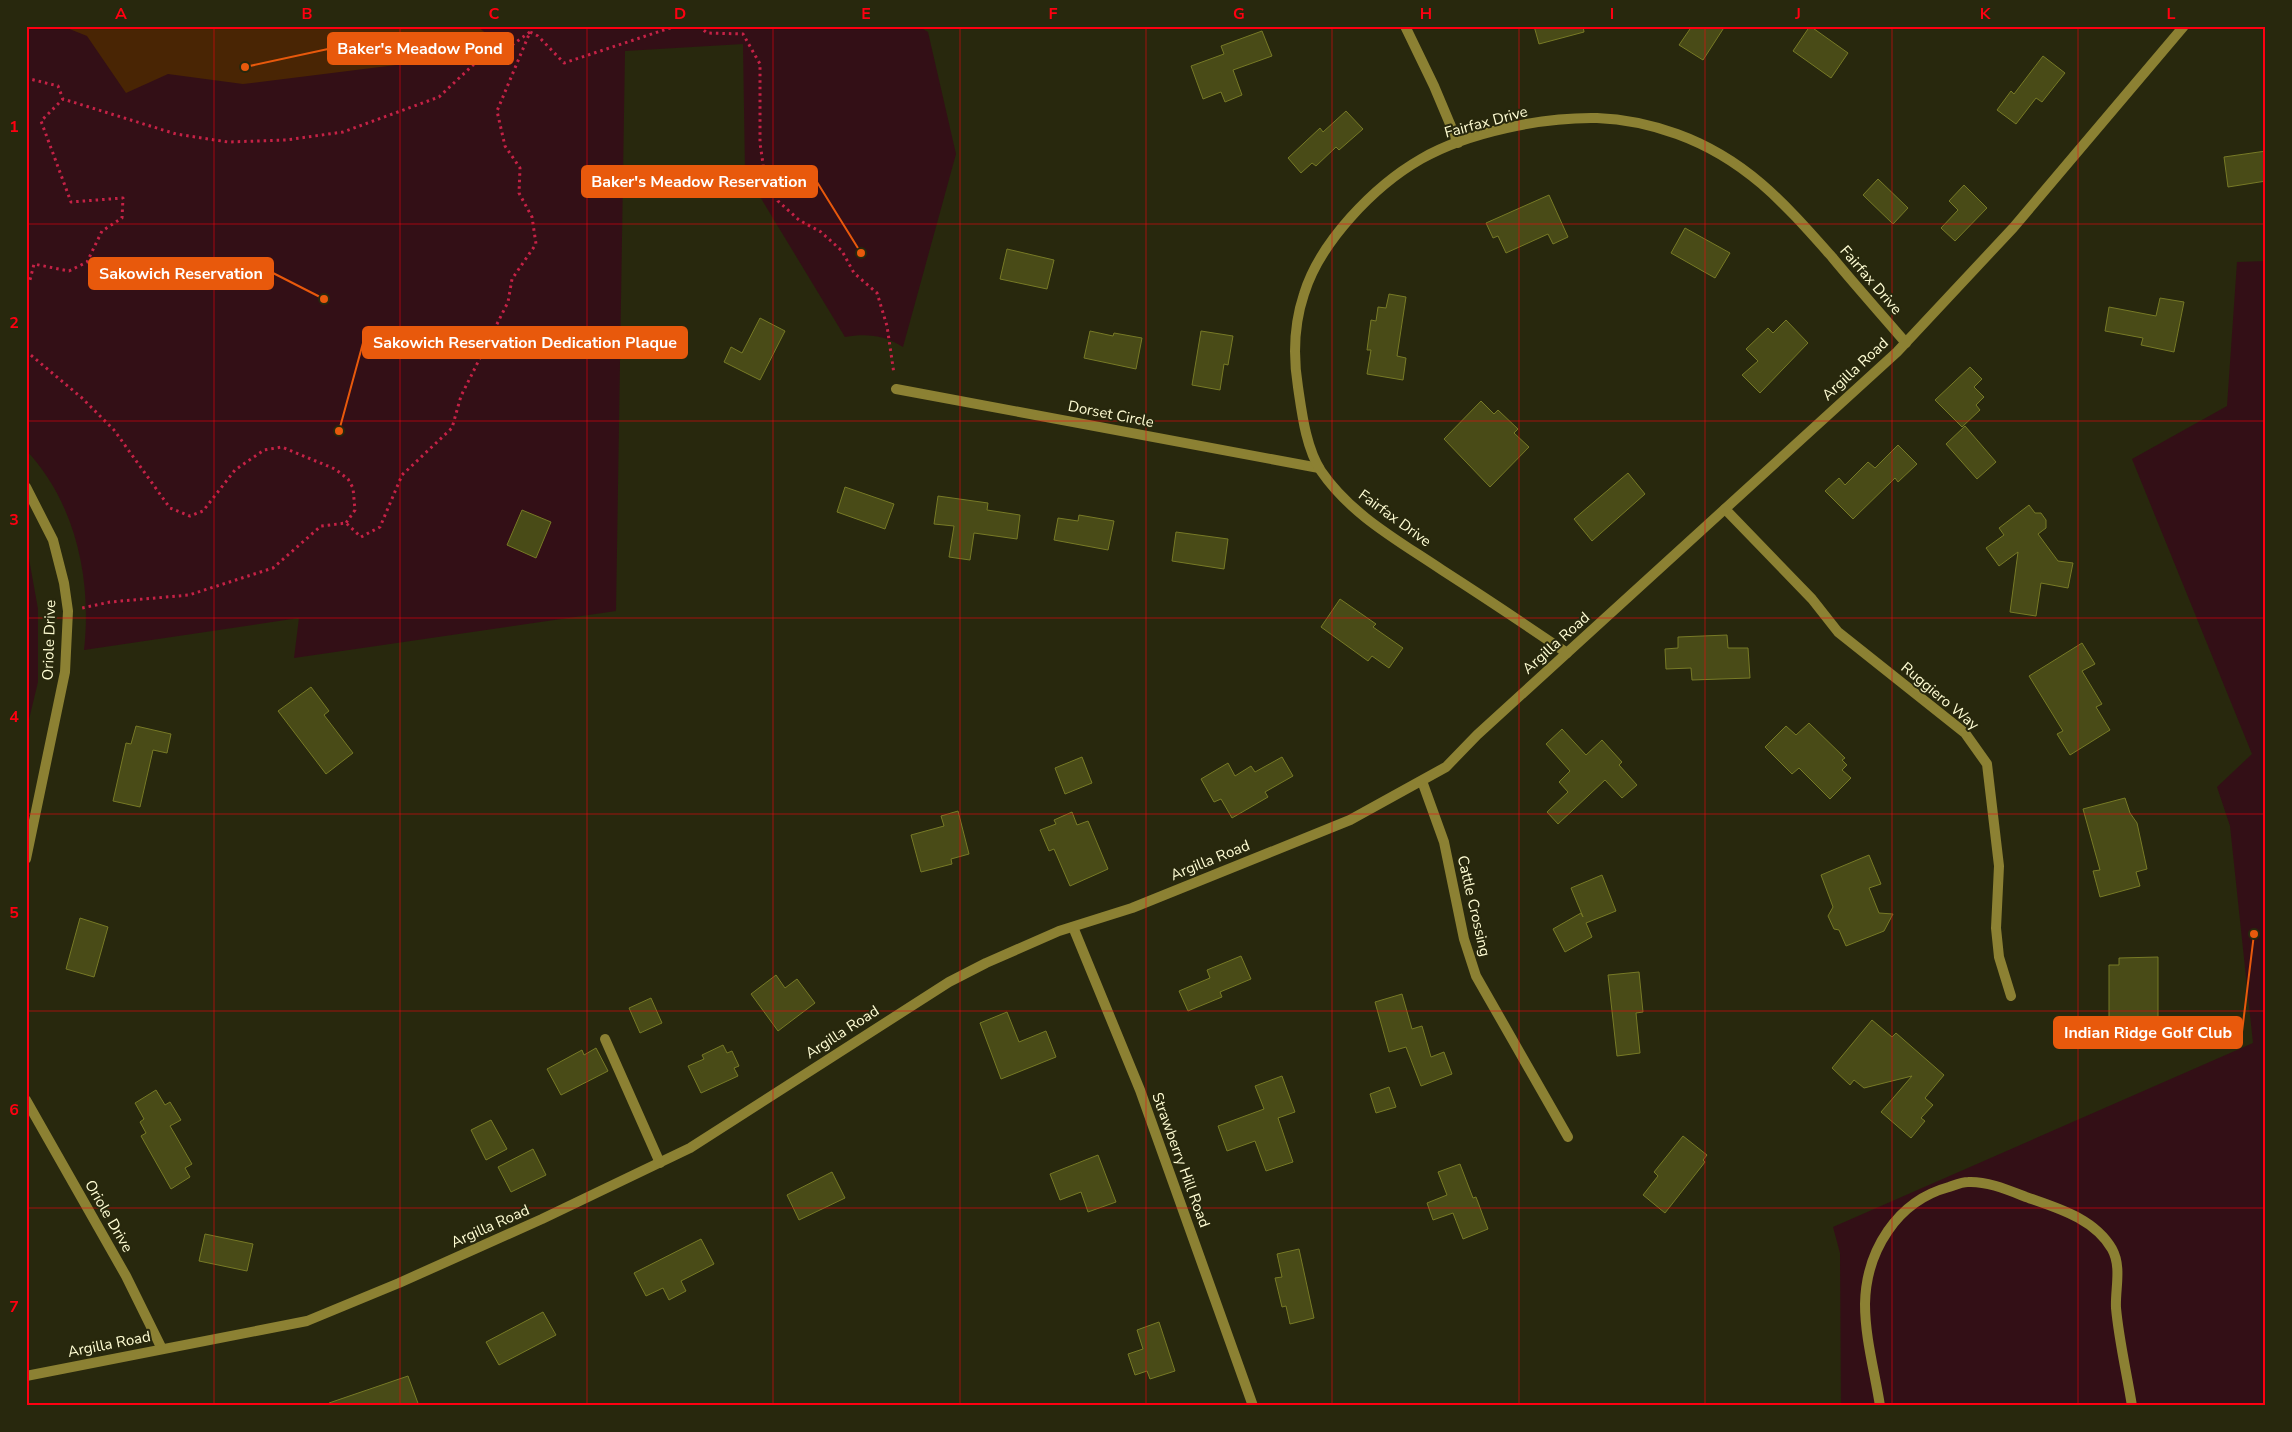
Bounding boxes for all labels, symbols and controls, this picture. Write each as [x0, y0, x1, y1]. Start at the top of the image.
text: A [115, 3, 127, 25]
text: B [301, 3, 313, 25]
text: C [489, 3, 500, 25]
text: D [674, 3, 686, 25]
text: E [861, 3, 871, 25]
text: F [1049, 3, 1058, 25]
text: G [1233, 3, 1245, 25]
text: H [1420, 3, 1432, 25]
text: I [1610, 3, 1614, 25]
text: J [1794, 3, 1801, 25]
text: K [1980, 3, 1992, 25]
text: L [2167, 3, 2176, 25]
callout: Baker's Meadow Pond [328, 33, 513, 64]
text: Baker's Meadow Pond [337, 38, 503, 60]
street label: Fairfax Drive [1442, 101, 1530, 143]
text: 1 [9, 116, 19, 138]
callout: Baker's Meadow Reservation [582, 166, 817, 197]
text: Baker's Meadow Reservation [591, 171, 807, 193]
street label: Fairfax Drive [1835, 241, 1907, 319]
callout: Sakowich Reservation [89, 258, 273, 289]
text: Sakowich Reservation [99, 263, 263, 285]
text: 2 [9, 312, 19, 334]
callout: Sakowich Reservation Dedication Plaque [363, 327, 687, 358]
text: Sakowich Reservation Dedication Plaque [373, 332, 677, 354]
street label: Argilla Road [1817, 333, 1893, 405]
street label: Dorset Circle [1066, 396, 1156, 432]
street label: Fairfax Drive [1355, 485, 1435, 551]
text: 3 [9, 509, 19, 531]
street label: Oriole Drive [38, 599, 60, 681]
street label: Argilla Road [1518, 607, 1594, 679]
street label: Ruggiero Way [1897, 657, 1983, 735]
text: 4 [9, 706, 19, 728]
street label: Argilla Road [1167, 835, 1253, 885]
street label: Cattle Crossing [1453, 853, 1495, 959]
text: 5 [9, 902, 19, 924]
street label: Argilla Road [801, 1001, 883, 1063]
callout: Indian Ridge Golf Club [2054, 1017, 2242, 1048]
text: Indian Ridge Golf Club [2064, 1022, 2232, 1044]
street label: Strawberry Hill Road [1147, 1090, 1215, 1230]
text: 6 [9, 1099, 19, 1121]
street label: Oriole Drive [80, 1176, 138, 1256]
street label: Argilla Road [448, 1200, 532, 1252]
text: 7 [9, 1296, 19, 1318]
street label: Argilla Road [66, 1326, 152, 1362]

